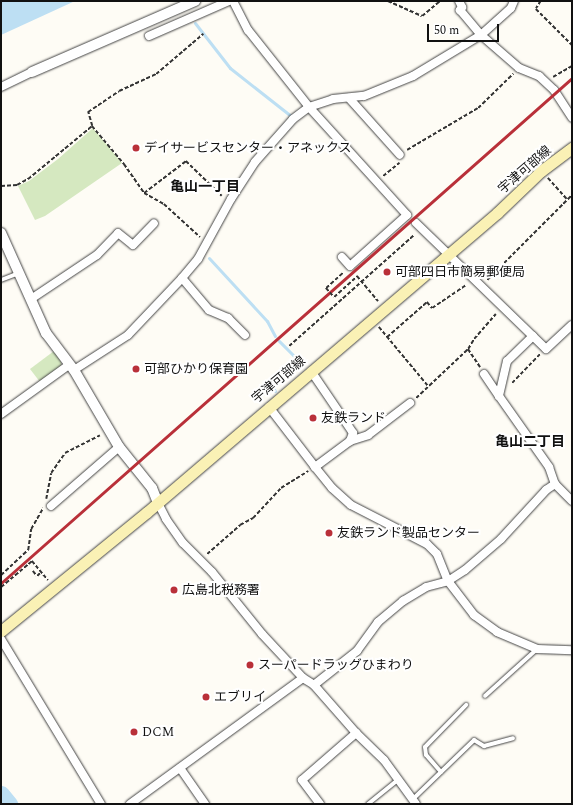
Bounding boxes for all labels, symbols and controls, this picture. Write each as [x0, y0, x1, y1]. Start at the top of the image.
scale bar [429, 16, 501, 42]
text: 50 m [434, 21, 459, 40]
place label: デイサービスセンター・アネックス [144, 140, 352, 156]
marker: デイサービスセンター・アネックス [131, 143, 141, 153]
street label: 宇津可部線 [495, 143, 555, 197]
district label: 亀山一丁目 [170, 179, 240, 195]
place label: 可部四日市簡易郵便局 [395, 264, 525, 280]
marker: 可部四日市簡易郵便局 [382, 267, 392, 277]
street label: 宇津可部線 [249, 353, 309, 407]
place label: 可部ひかり保育園 [144, 361, 248, 377]
marker: 可部ひかり保育園 [131, 364, 141, 374]
place label: 友鉄ランド [321, 410, 386, 426]
marker: 友鉄ランド [308, 413, 318, 423]
district label: 亀山二丁目 [495, 434, 565, 450]
place label: 友鉄ランド製品センター [337, 525, 480, 541]
marker: 友鉄ランド製品センター [324, 528, 334, 538]
place label: 広島北税務署 [182, 582, 260, 598]
marker: 広島北税務署 [169, 585, 179, 595]
place label: スーパードラッグひまわり [258, 657, 414, 673]
marker: スーパードラッグひまわり [245, 660, 255, 670]
place label: エブリイ [214, 689, 266, 705]
marker: エブリイ [201, 692, 211, 702]
place label: DCM [142, 724, 174, 740]
marker: DCM [129, 727, 139, 737]

